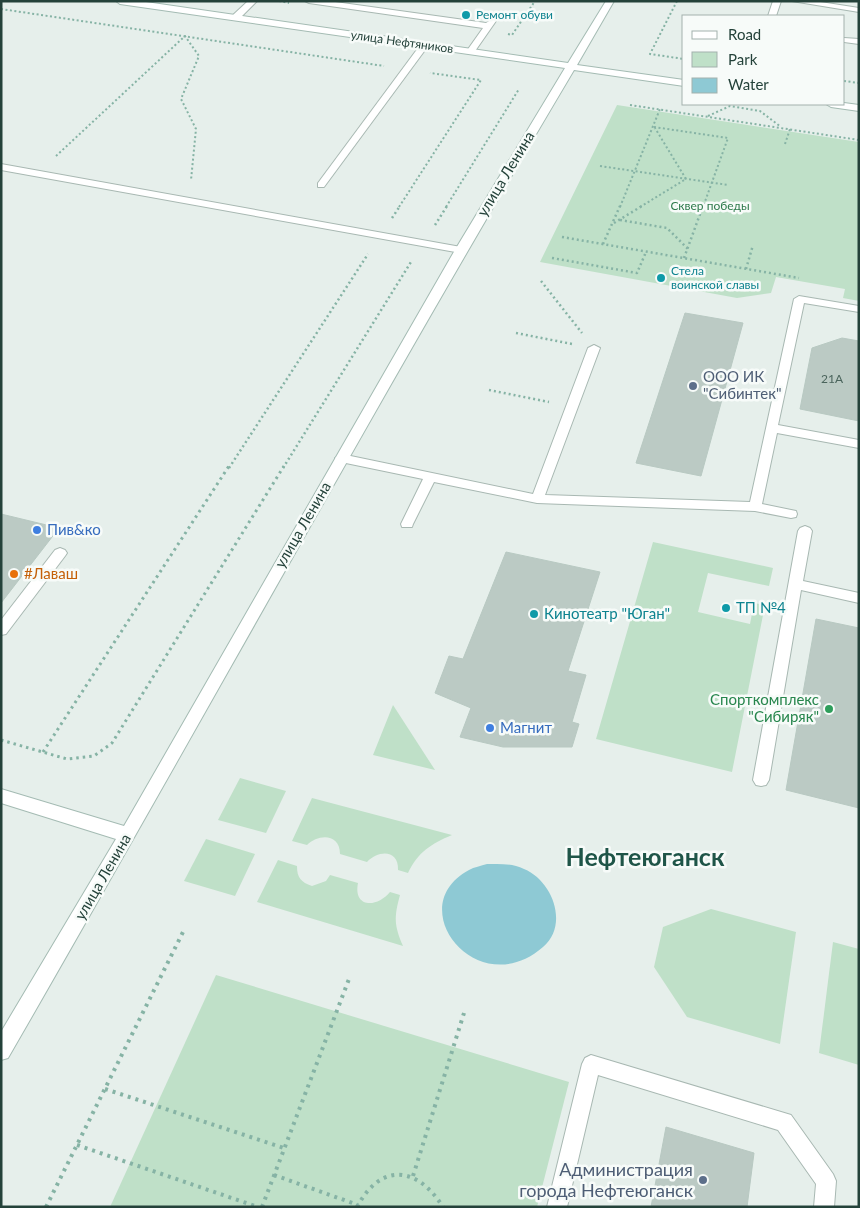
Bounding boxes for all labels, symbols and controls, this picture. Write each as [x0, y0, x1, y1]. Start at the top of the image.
place label: Ремонт обуви [476, 7, 553, 22]
marker: Ремонт обуви [460, 9, 472, 21]
legend [682, 15, 845, 105]
text: Road [728, 25, 761, 43]
street label: улица Нефтяников [350, 27, 454, 56]
text: Park [728, 50, 758, 68]
text: Water [728, 75, 769, 93]
street label: улица Ленина [473, 128, 538, 219]
park label: Сквер победы [670, 198, 750, 213]
place label: Стела воинской славы [671, 263, 759, 292]
marker: Стела воинской славы [655, 272, 667, 284]
place label: ООО ИК "Сибинтек" [703, 367, 782, 402]
house number: 21А [821, 371, 844, 386]
marker: ООО ИК "Сибинтек" [687, 380, 699, 392]
street label: улица Ленина [270, 478, 334, 571]
place label: Пив&ко [47, 520, 101, 538]
marker: Пив&ко [31, 524, 43, 536]
place label: #Лаваш [24, 564, 78, 582]
marker: #Лаваш [8, 568, 20, 580]
place label: ТП №4 [736, 598, 786, 616]
marker: ТП №4 [720, 602, 732, 614]
place label: Кинотеатр "Юган" [544, 604, 670, 622]
marker: Кинотеатр "Юган" [528, 608, 540, 620]
place label: Спорткомплекс "Сибиряк" [710, 690, 819, 725]
marker: Спорткомплекс "Сибиряк" [823, 703, 835, 715]
place label: Магнит [500, 718, 552, 736]
marker: Магнит [484, 722, 496, 734]
street label: улица Ленина [70, 830, 134, 923]
district label: Нефтеюганск [566, 841, 725, 871]
place label: Администрация города Нефтеюганск [519, 1158, 694, 1201]
marker: Администрация города Нефтеюганск [697, 1174, 709, 1186]

